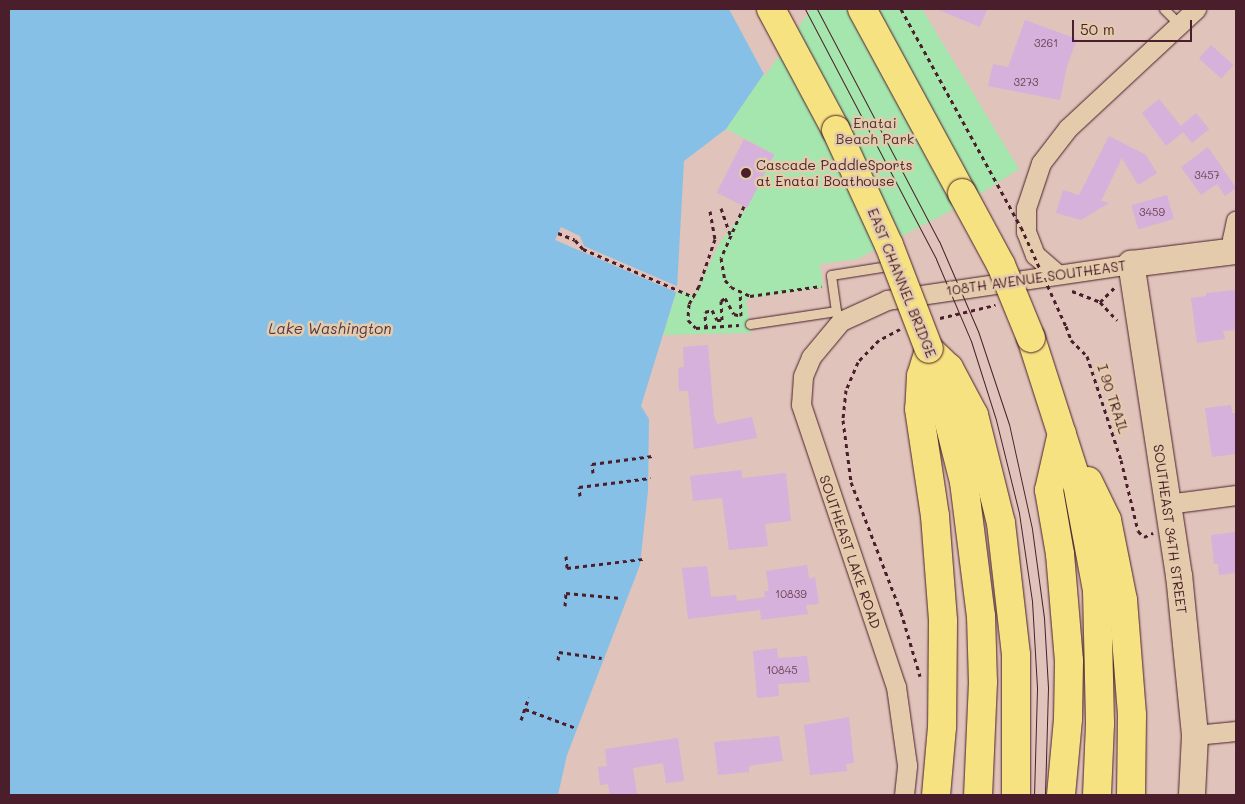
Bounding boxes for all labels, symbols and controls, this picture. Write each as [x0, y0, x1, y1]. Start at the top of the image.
scale bar [1075, 10, 1195, 42]
text: 50 m [1080, 19, 1115, 39]
house number: 3261 [1034, 36, 1058, 50]
house number: 3273 [1013, 75, 1039, 89]
park label: Enatai Beach Park [836, 115, 914, 148]
place label: Cascade PaddleSports at Enatai Boathouse [756, 157, 913, 190]
marker: Cascade PaddleSports at Enatai Boathouse [740, 167, 752, 179]
house number: 3457 [1194, 168, 1220, 182]
house number: 3459 [1139, 205, 1165, 219]
street label: EAST CHANNEL BRIDGE [864, 206, 940, 360]
street label: 108TH AVENUE SOUTHEAST [945, 257, 1127, 299]
water label: Lake Washington [269, 320, 391, 338]
street label: I 90 TRAIL [1094, 362, 1132, 436]
street label: SOUTHEAST 34TH STREET [1150, 443, 1190, 615]
street label: SOUTHEAST LAKE ROAD [816, 473, 884, 631]
house number: 10839 [775, 587, 807, 601]
house number: 10845 [766, 663, 798, 677]

